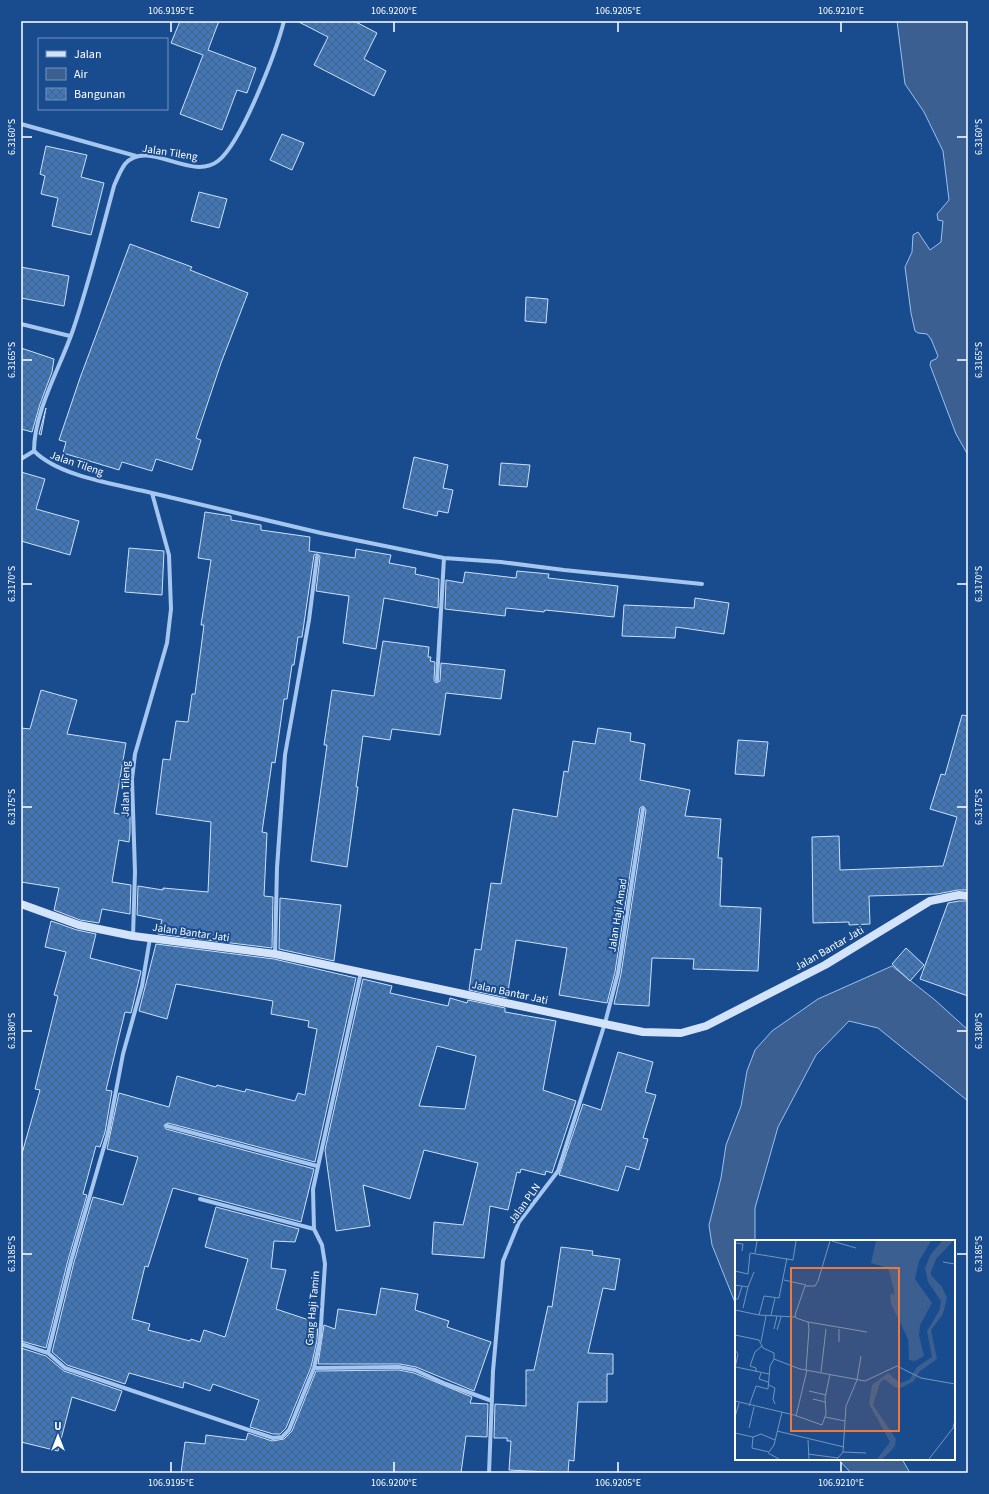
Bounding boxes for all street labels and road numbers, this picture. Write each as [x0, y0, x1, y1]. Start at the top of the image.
street label: Jalan Tileng [141, 141, 199, 164]
street label: Jalan Tileng [48, 447, 106, 480]
street label: Jalan Tileng [118, 761, 133, 817]
street label: Jalan Haji Amad [604, 877, 631, 953]
street label: Jalan Bantar Jati [151, 920, 230, 945]
street label: Jalan Bantar Jati [792, 923, 867, 974]
street label: Jalan Bantar Jati [470, 977, 549, 1008]
street label: Jalan PLN [505, 1180, 544, 1226]
street label: Gang Haji Tamin [302, 1270, 323, 1346]

